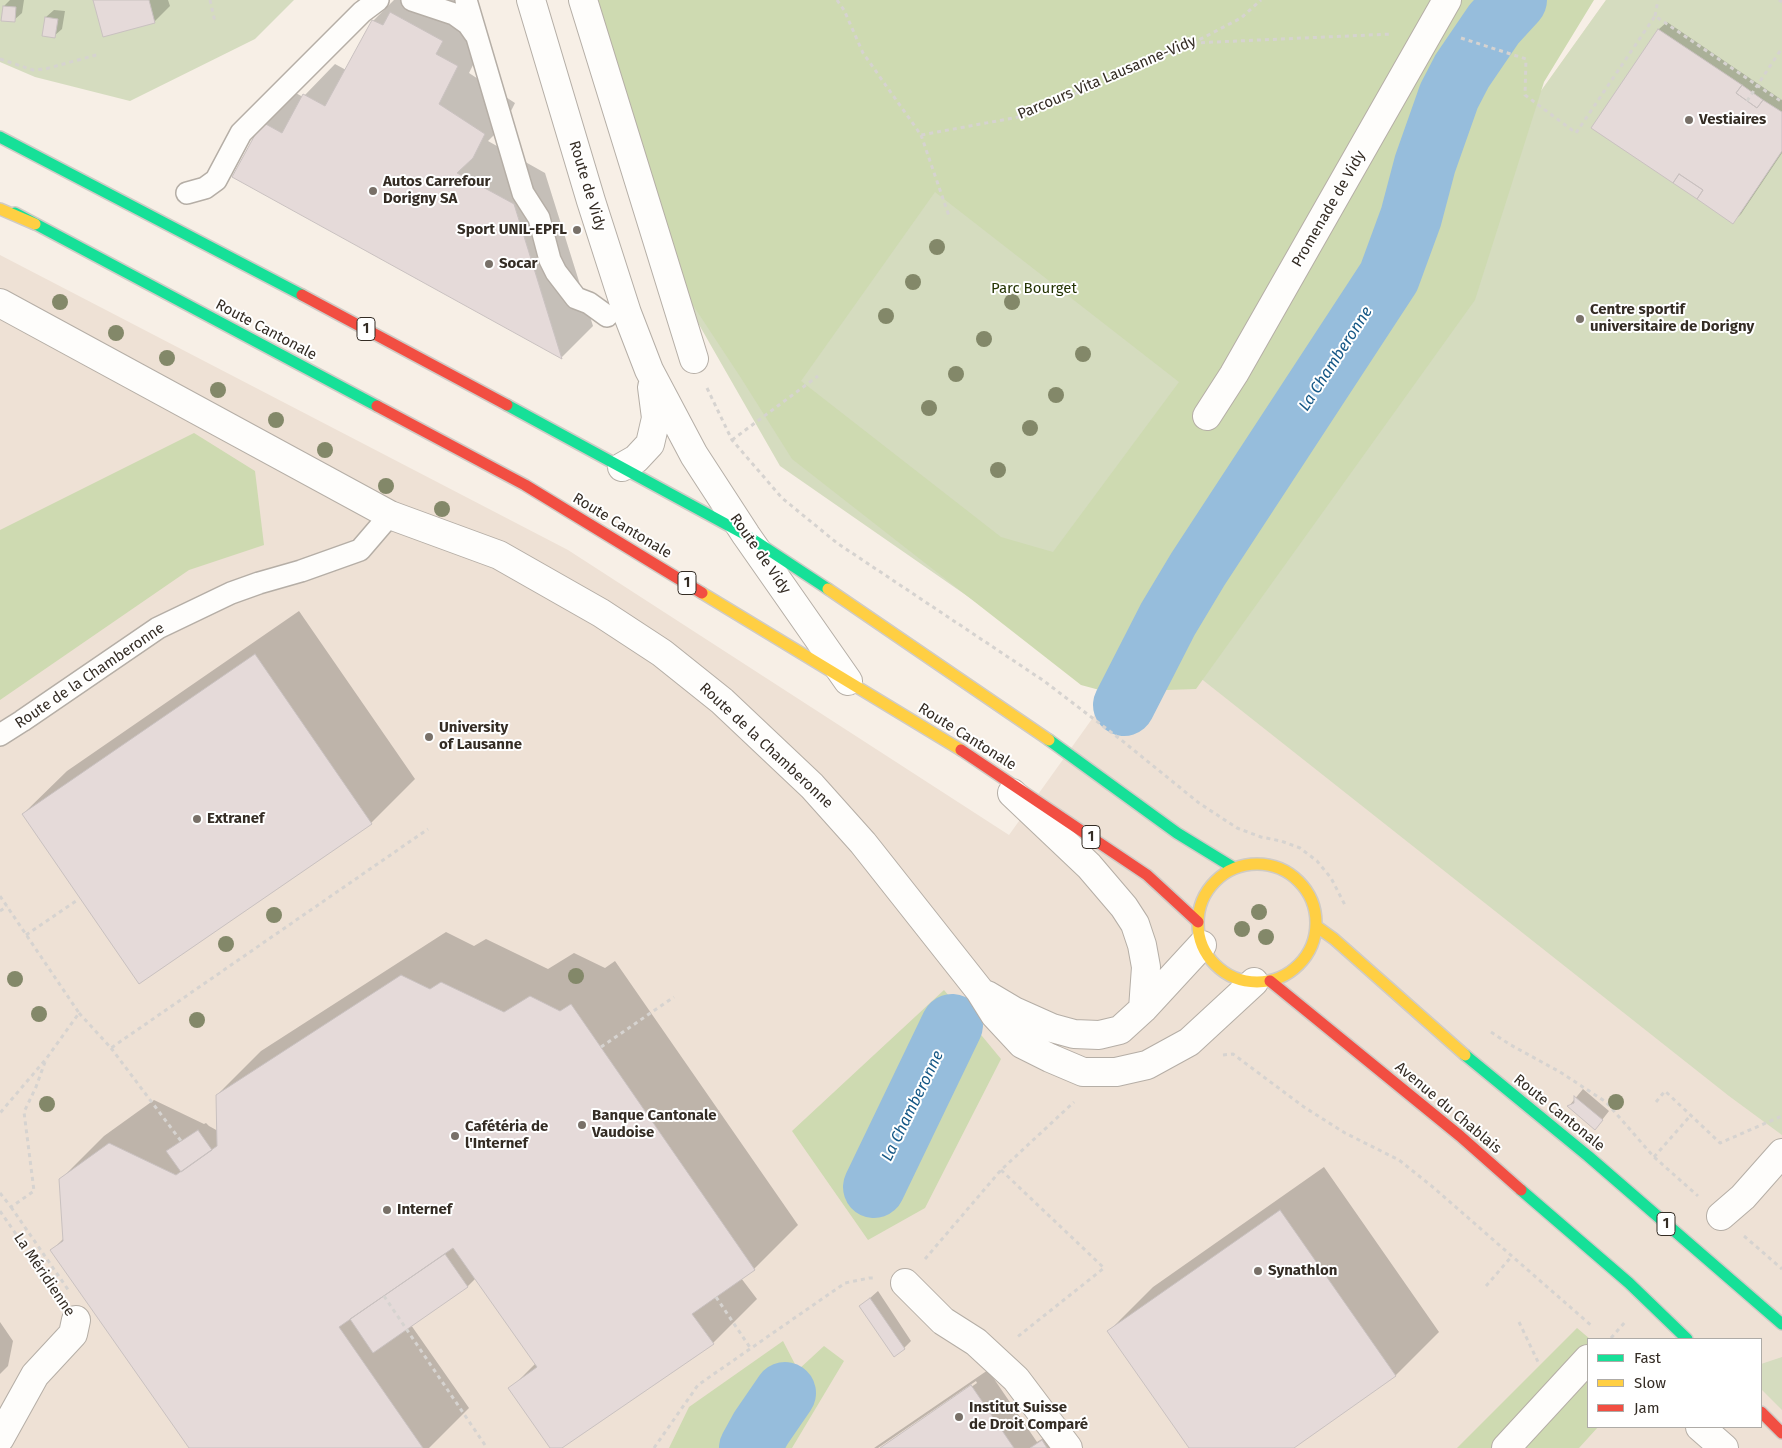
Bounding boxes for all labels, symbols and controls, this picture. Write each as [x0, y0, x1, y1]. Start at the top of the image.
street label: Parcours Vita Lausanne-Vidy [1015, 32, 1199, 124]
place label: Vestiaires [1699, 111, 1766, 129]
marker: Vestiaires [1683, 114, 1695, 126]
street label: Route de Vidy [565, 139, 609, 233]
street label: Promenade de Vidy [1288, 147, 1370, 271]
place label: Autos Carrefour Dorigny SA [383, 173, 491, 208]
marker: Autos Carrefour Dorigny SA [367, 185, 379, 197]
place label: Sport UNIL-EPFL [457, 221, 567, 239]
marker: Sport UNIL-EPFL [571, 224, 583, 236]
place label: Socar [499, 255, 538, 273]
marker: Socar [483, 258, 495, 270]
park label: Parc Bourget [991, 280, 1077, 298]
street label: Route Cantonale [212, 296, 320, 364]
place label: Centre sportif universitaire de Dorigny [1590, 301, 1754, 336]
water label: La Chamberonne [1295, 303, 1377, 415]
marker: Centre sportif universitaire de Dorigny [1574, 313, 1586, 325]
road number: 1 [357, 318, 375, 340]
street label: Route Cantonale [569, 489, 675, 563]
street label: Route de Vidy [726, 510, 794, 598]
road number: 1 [678, 572, 696, 594]
street label: Route de la Chamberonne [12, 619, 168, 733]
street label: Route de la Chamberonne [695, 679, 837, 813]
street label: Route Cantonale [915, 700, 1019, 774]
place label: University of Lausanne [439, 719, 522, 754]
marker: University of Lausanne [423, 731, 435, 743]
place label: Extranef [207, 810, 264, 828]
marker: Extranef [191, 813, 203, 825]
road number: 1 [1082, 826, 1100, 849]
water label: La Chamberonne [878, 1048, 948, 1164]
street label: Avenue du Chablais [1391, 1058, 1505, 1158]
street label: Route Cantonale [1510, 1071, 1608, 1155]
place label: Banque Cantonale Vaudoise [592, 1107, 717, 1142]
place label: Cafétéria de l'Internef [465, 1118, 548, 1153]
marker: Banque Cantonale Vaudoise [576, 1119, 588, 1131]
marker: Cafétéria de l'Internef [449, 1130, 461, 1142]
place label: Internef [397, 1201, 452, 1219]
marker: Internef [381, 1204, 393, 1216]
road number: 1 [1657, 1212, 1675, 1236]
street label: La Méridienne [10, 1230, 78, 1320]
place label: Synathlon [1268, 1262, 1337, 1280]
marker: Synathlon [1252, 1265, 1264, 1277]
legend [1587, 1338, 1762, 1428]
text: Fast [1634, 1349, 1661, 1367]
text: Slow [1634, 1374, 1666, 1392]
place label: Institut Suisse de Droit Comparé [969, 1399, 1088, 1434]
text: Jam [1634, 1399, 1660, 1417]
marker: Institut Suisse de Droit Comparé [953, 1411, 965, 1423]

